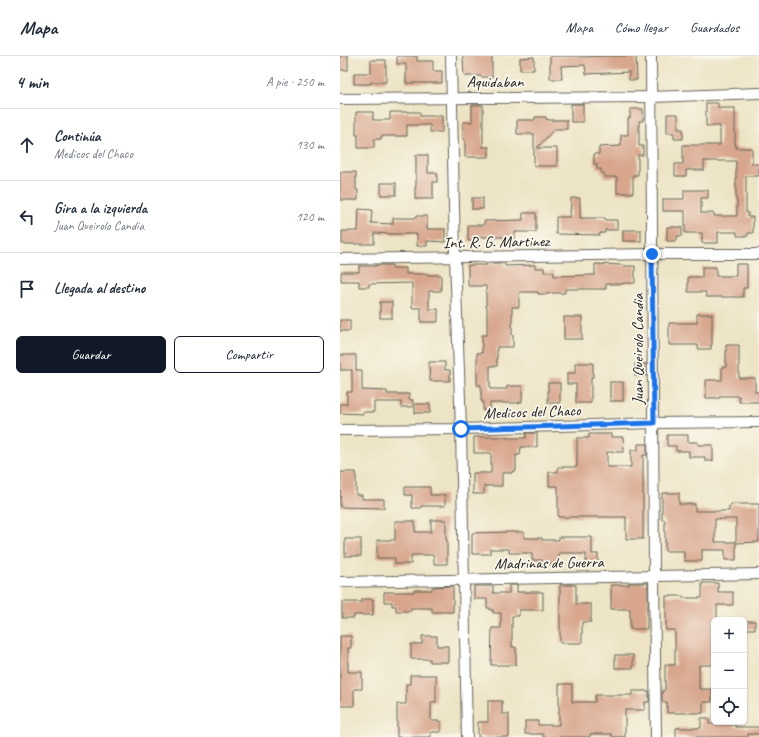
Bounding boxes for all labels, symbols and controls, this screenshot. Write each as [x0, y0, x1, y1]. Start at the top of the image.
text: Mapa [20, 16, 57, 40]
text: Mapa [566, 19, 593, 36]
text: Cómo llegar [615, 19, 668, 36]
text: Guardados [690, 19, 739, 36]
text: 4 min [16, 72, 49, 93]
street label: Aquidaban [467, 72, 524, 92]
text: A pie · 250 m [266, 74, 324, 90]
text: Continúa [54, 127, 101, 146]
icon: ahead [16, 134, 38, 156]
text: 130 m [296, 137, 324, 153]
text: Medicos del Chaco [54, 146, 133, 162]
text: Gira a la izquierda [54, 199, 147, 218]
icon: left [16, 206, 38, 228]
text: 120 m [296, 209, 324, 225]
text: Juan Queirolo Candia [54, 218, 144, 234]
street label: Int. R. G. Martinez [443, 231, 551, 253]
route end [643, 245, 661, 263]
icon: arrive [16, 278, 38, 300]
text: Llegada al destino [54, 279, 145, 298]
street label: Juan Queirolo Candia [628, 292, 648, 406]
button: Guardar [16, 336, 166, 373]
button: Compartir [174, 336, 324, 373]
street label: Medicos del Chaco [483, 400, 582, 424]
route start [452, 420, 470, 438]
street label: Madrinas de Guerra [494, 552, 605, 574]
map controls [711, 617, 747, 725]
button: + [711, 617, 747, 653]
button: − [711, 653, 747, 689]
button: locate [711, 689, 747, 725]

